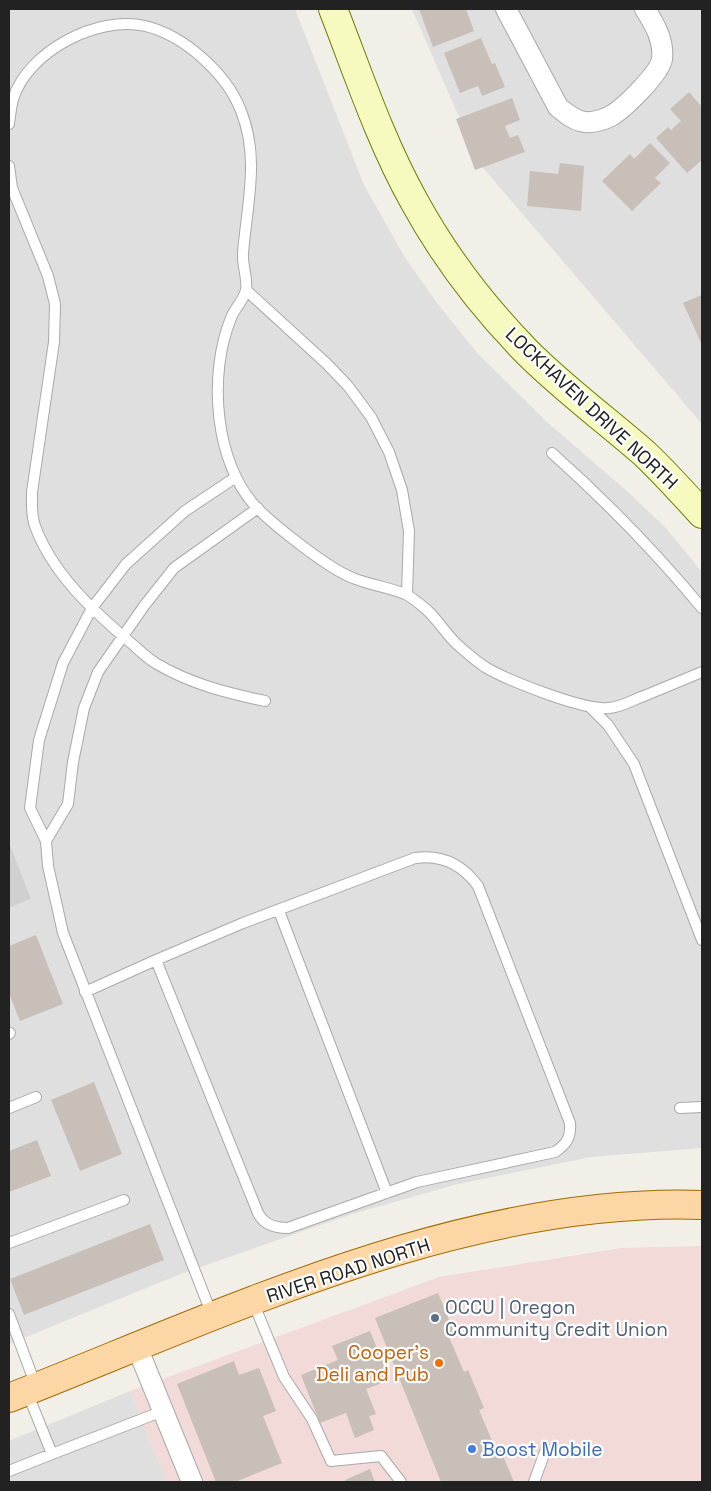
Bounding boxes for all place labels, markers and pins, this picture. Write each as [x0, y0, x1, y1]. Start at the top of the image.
place label: OCCU | Oregon Community Credit Union [445, 1295, 668, 1342]
marker: OCCU | Oregon Community Credit Union [429, 1312, 441, 1324]
place label: Cooper's Deli and Pub [316, 1340, 429, 1387]
marker: Cooper's Deli and Pub [433, 1357, 445, 1369]
place label: Boost Mobile [482, 1437, 602, 1462]
marker: Boost Mobile [466, 1443, 478, 1455]

